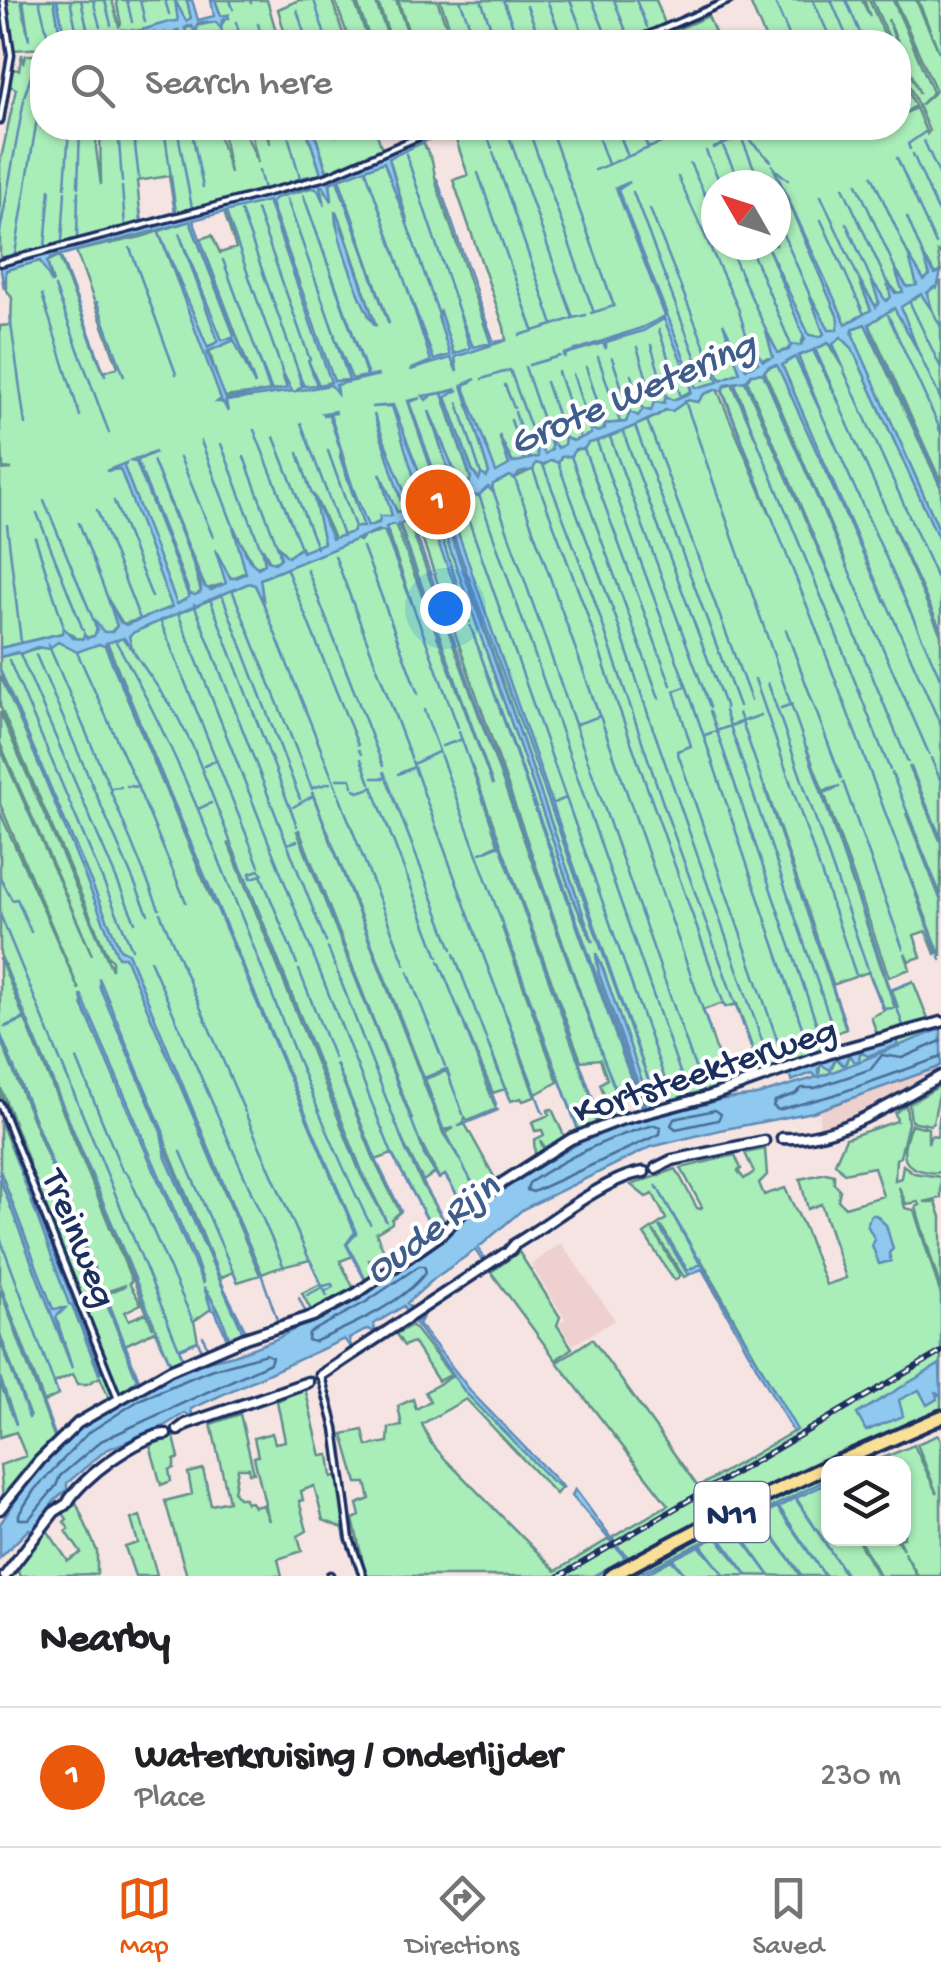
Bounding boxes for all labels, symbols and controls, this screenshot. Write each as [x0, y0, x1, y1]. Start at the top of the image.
search box [30, 30, 911, 140]
icon: search [65, 58, 120, 113]
text: Search here [145, 63, 332, 107]
north arrow [701, 170, 791, 260]
water label: Grote Wetering [503, 322, 766, 469]
pin: 1 [406, 464, 470, 540]
your location [420, 583, 471, 634]
street label: Kortsteekterweg [569, 1010, 843, 1137]
street label: Treinweg [28, 1162, 124, 1315]
water label: Oude Rijn [357, 1165, 511, 1297]
map controls [821, 1456, 911, 1546]
button: layers [821, 1456, 911, 1546]
road number: N11 [694, 1482, 770, 1542]
text: Nearby [40, 1617, 170, 1666]
text: Waterkruising / Onderlijder [135, 1736, 562, 1780]
text: 1 [66, 1758, 79, 1796]
text: 230 m [820, 1758, 901, 1796]
text: Place [135, 1780, 205, 1818]
tab: Map [117, 1871, 172, 1964]
tab: Directions [405, 1871, 519, 1964]
tab: Saved [752, 1871, 824, 1964]

